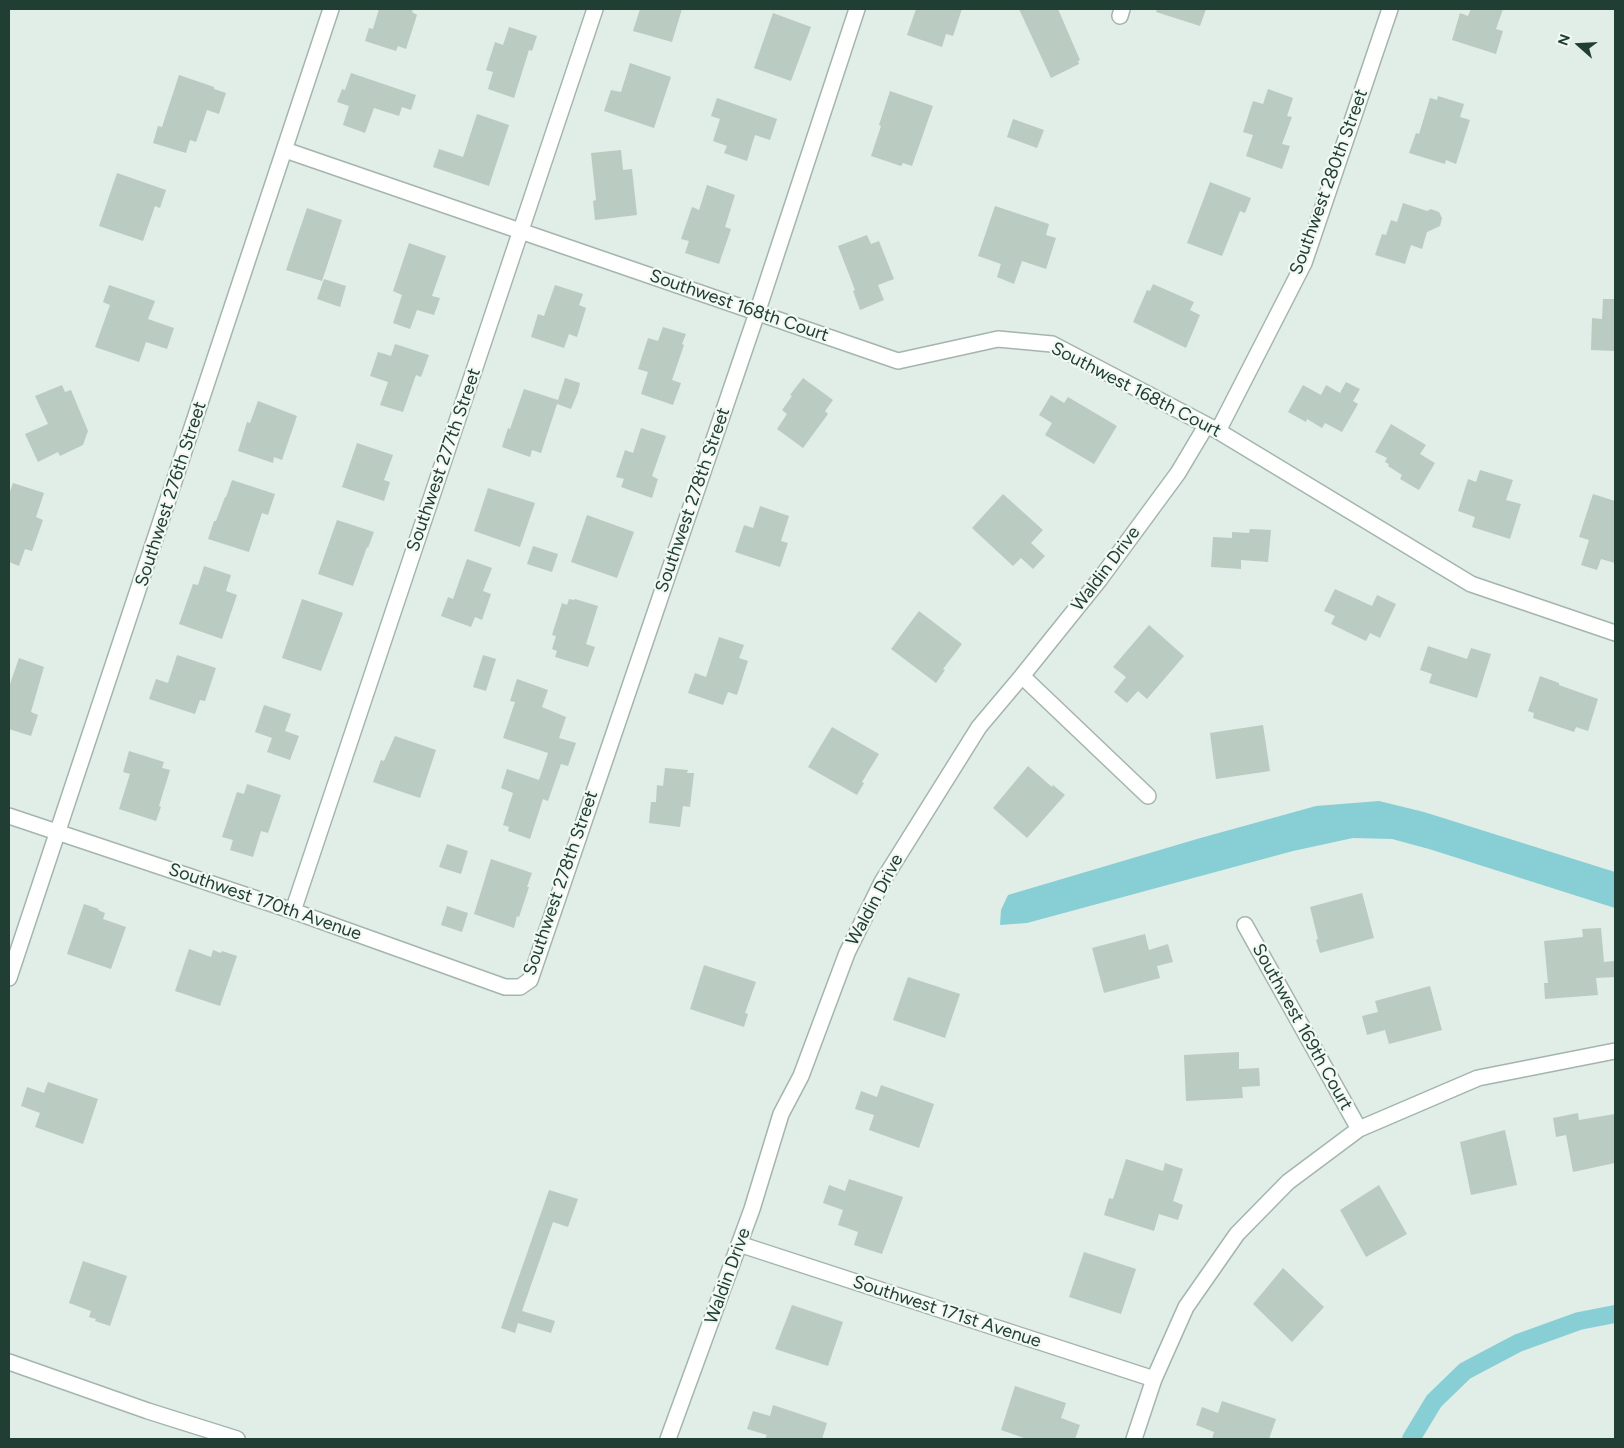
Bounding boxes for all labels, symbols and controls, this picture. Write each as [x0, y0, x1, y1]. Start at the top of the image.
north arrow [1554, 20, 1604, 70]
text: N [1555, 32, 1574, 48]
street label: Southwest 280th Street [1285, 86, 1373, 278]
street label: Southwest 168th Court [647, 265, 831, 347]
street label: Southwest 168th Court [1047, 338, 1225, 442]
street label: Southwest 277th Street [402, 365, 486, 555]
street label: Southwest 276th Street [131, 399, 211, 589]
street label: Southwest 278th Street [651, 405, 735, 595]
street label: Waldin Drive [1067, 522, 1145, 616]
street label: Southwest 278th Street [519, 788, 603, 978]
street label: Waldin Drive [842, 851, 908, 949]
street label: Southwest 170th Avenue [166, 859, 364, 945]
street label: Southwest 169th Court [1247, 940, 1357, 1114]
street label: Waldin Drive [701, 1225, 755, 1327]
street label: Southwest 171st Avenue [850, 1271, 1044, 1353]

